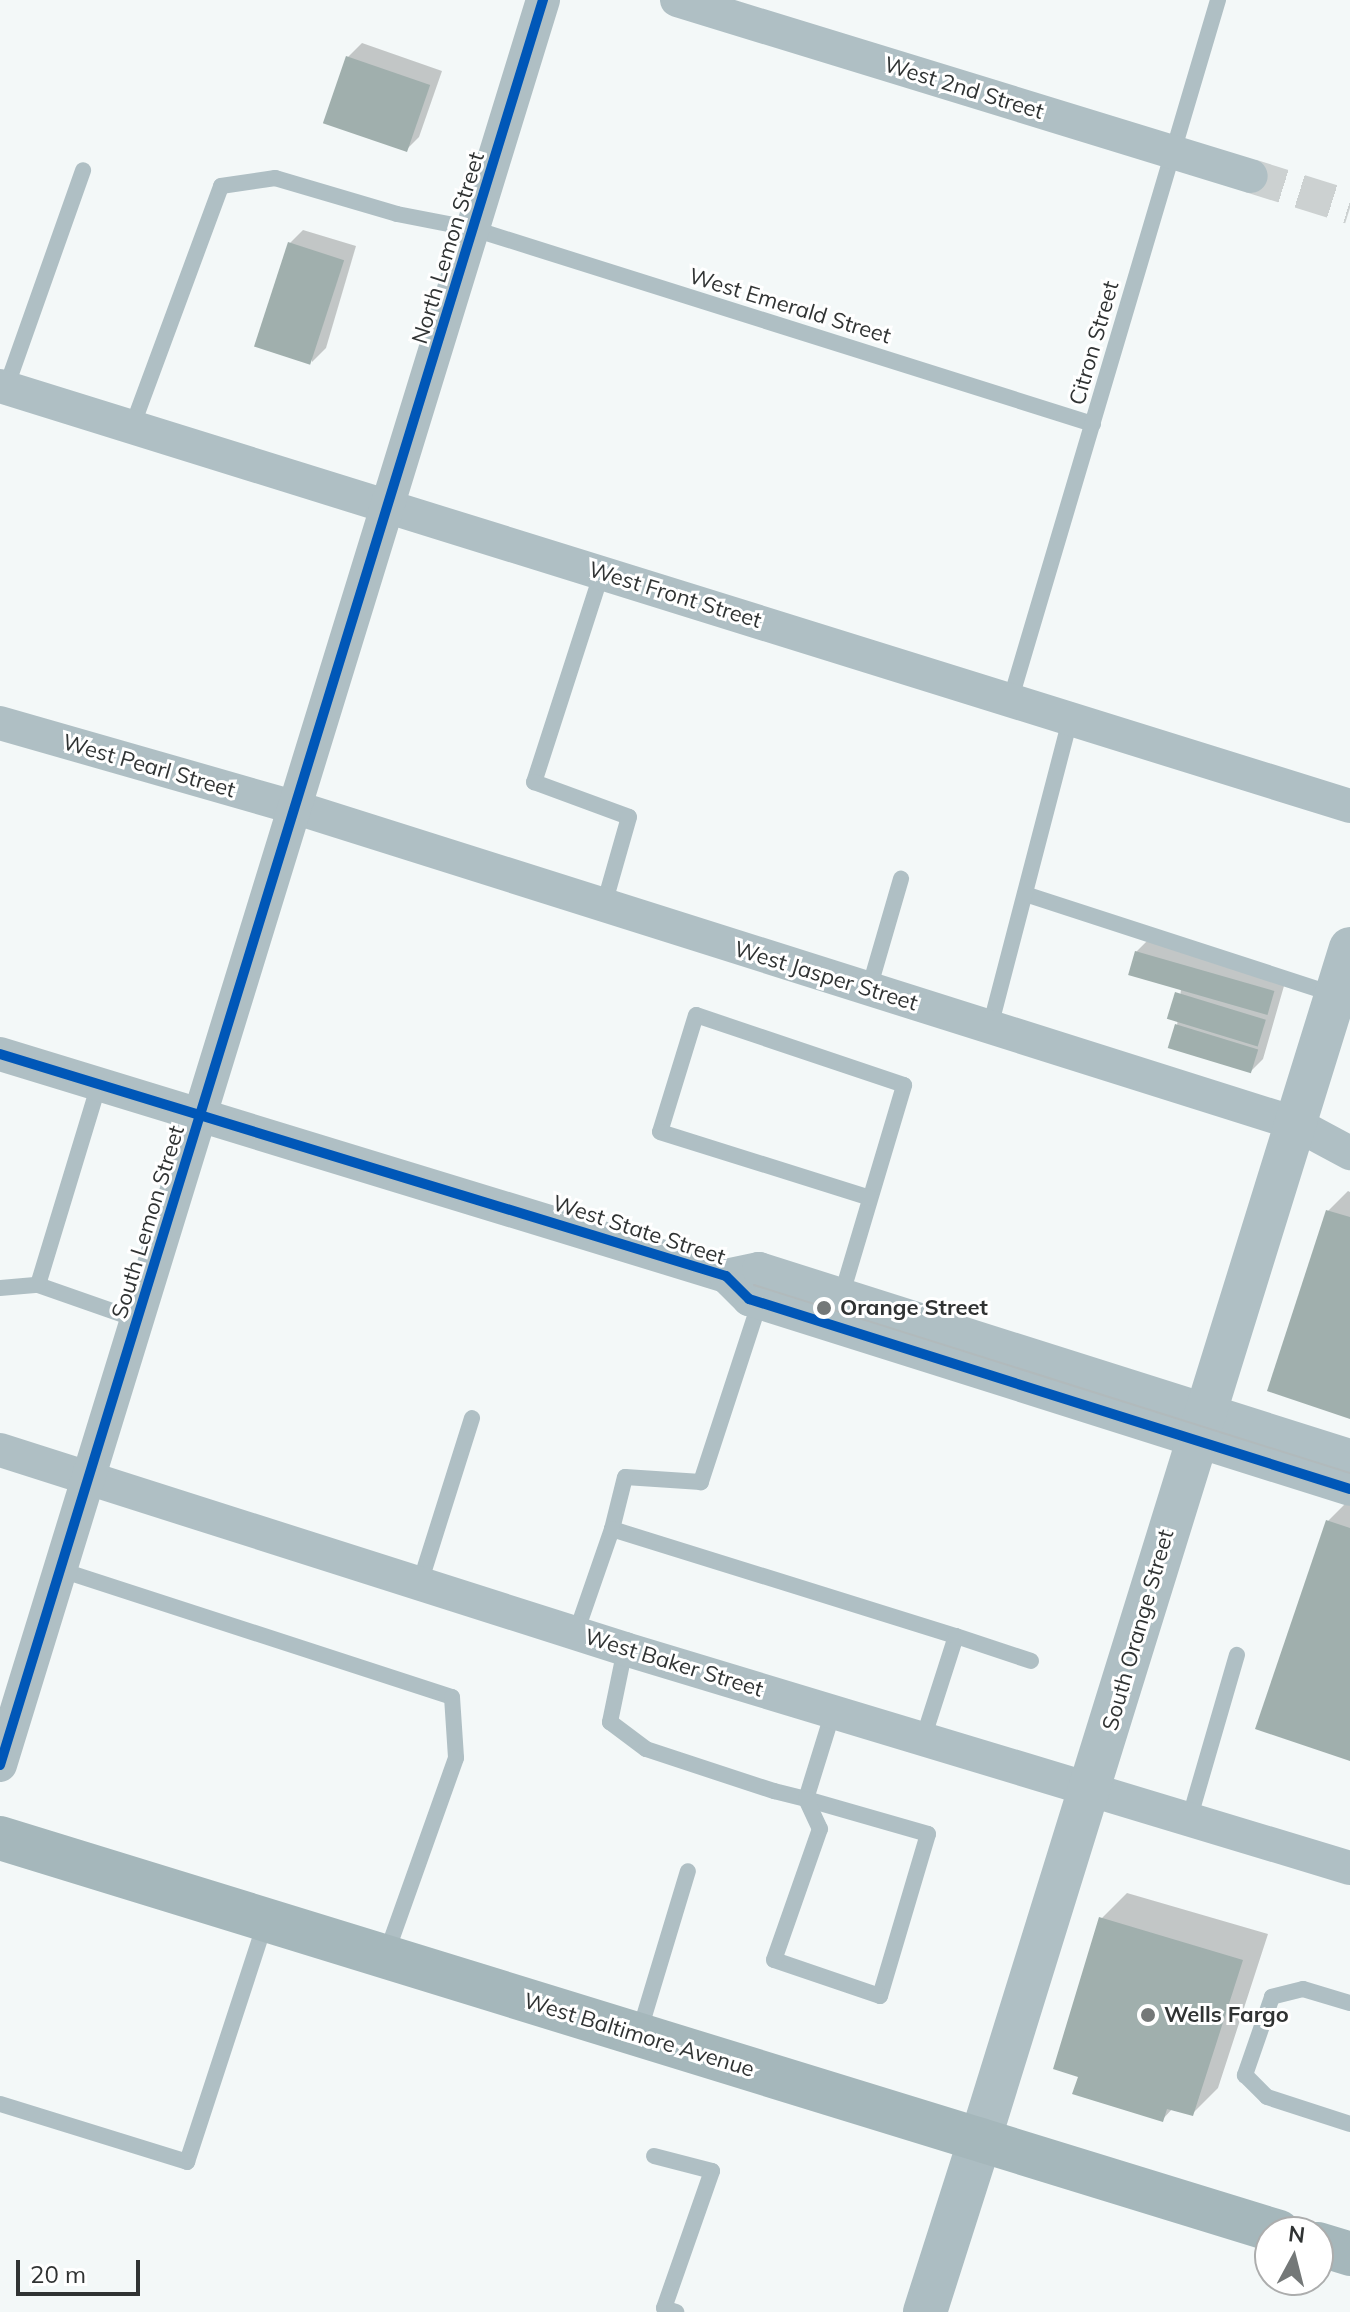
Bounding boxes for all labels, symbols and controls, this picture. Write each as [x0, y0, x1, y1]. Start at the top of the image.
street label: West 2nd Street [881, 51, 1047, 125]
street label: North Lemon Street [406, 149, 490, 347]
street label: West Emerald Street [686, 263, 894, 349]
street label: Citron Street [1064, 278, 1124, 408]
street label: West Front Street [586, 556, 764, 634]
street label: West Pearl Street [60, 729, 238, 803]
street label: West Jasper Street [731, 936, 921, 1016]
street label: South Lemon Street [106, 1122, 190, 1322]
street label: West State Street [549, 1190, 729, 1270]
place label: Orange Street [840, 1295, 988, 1321]
marker: Orange Street [815, 1299, 833, 1317]
street label: South Orange Street [1097, 1526, 1179, 1734]
street label: West Baker Street [582, 1623, 766, 1703]
street label: West Baltimore Avenue [520, 1987, 758, 2083]
place label: Wells Fargo [1164, 2002, 1289, 2028]
marker: Wells Fargo [1139, 2006, 1157, 2024]
north arrow [1254, 2216, 1334, 2296]
text: N [1287, 2219, 1307, 2249]
scale bar [20, 2244, 144, 2294]
text: 20 m [30, 2259, 86, 2289]

